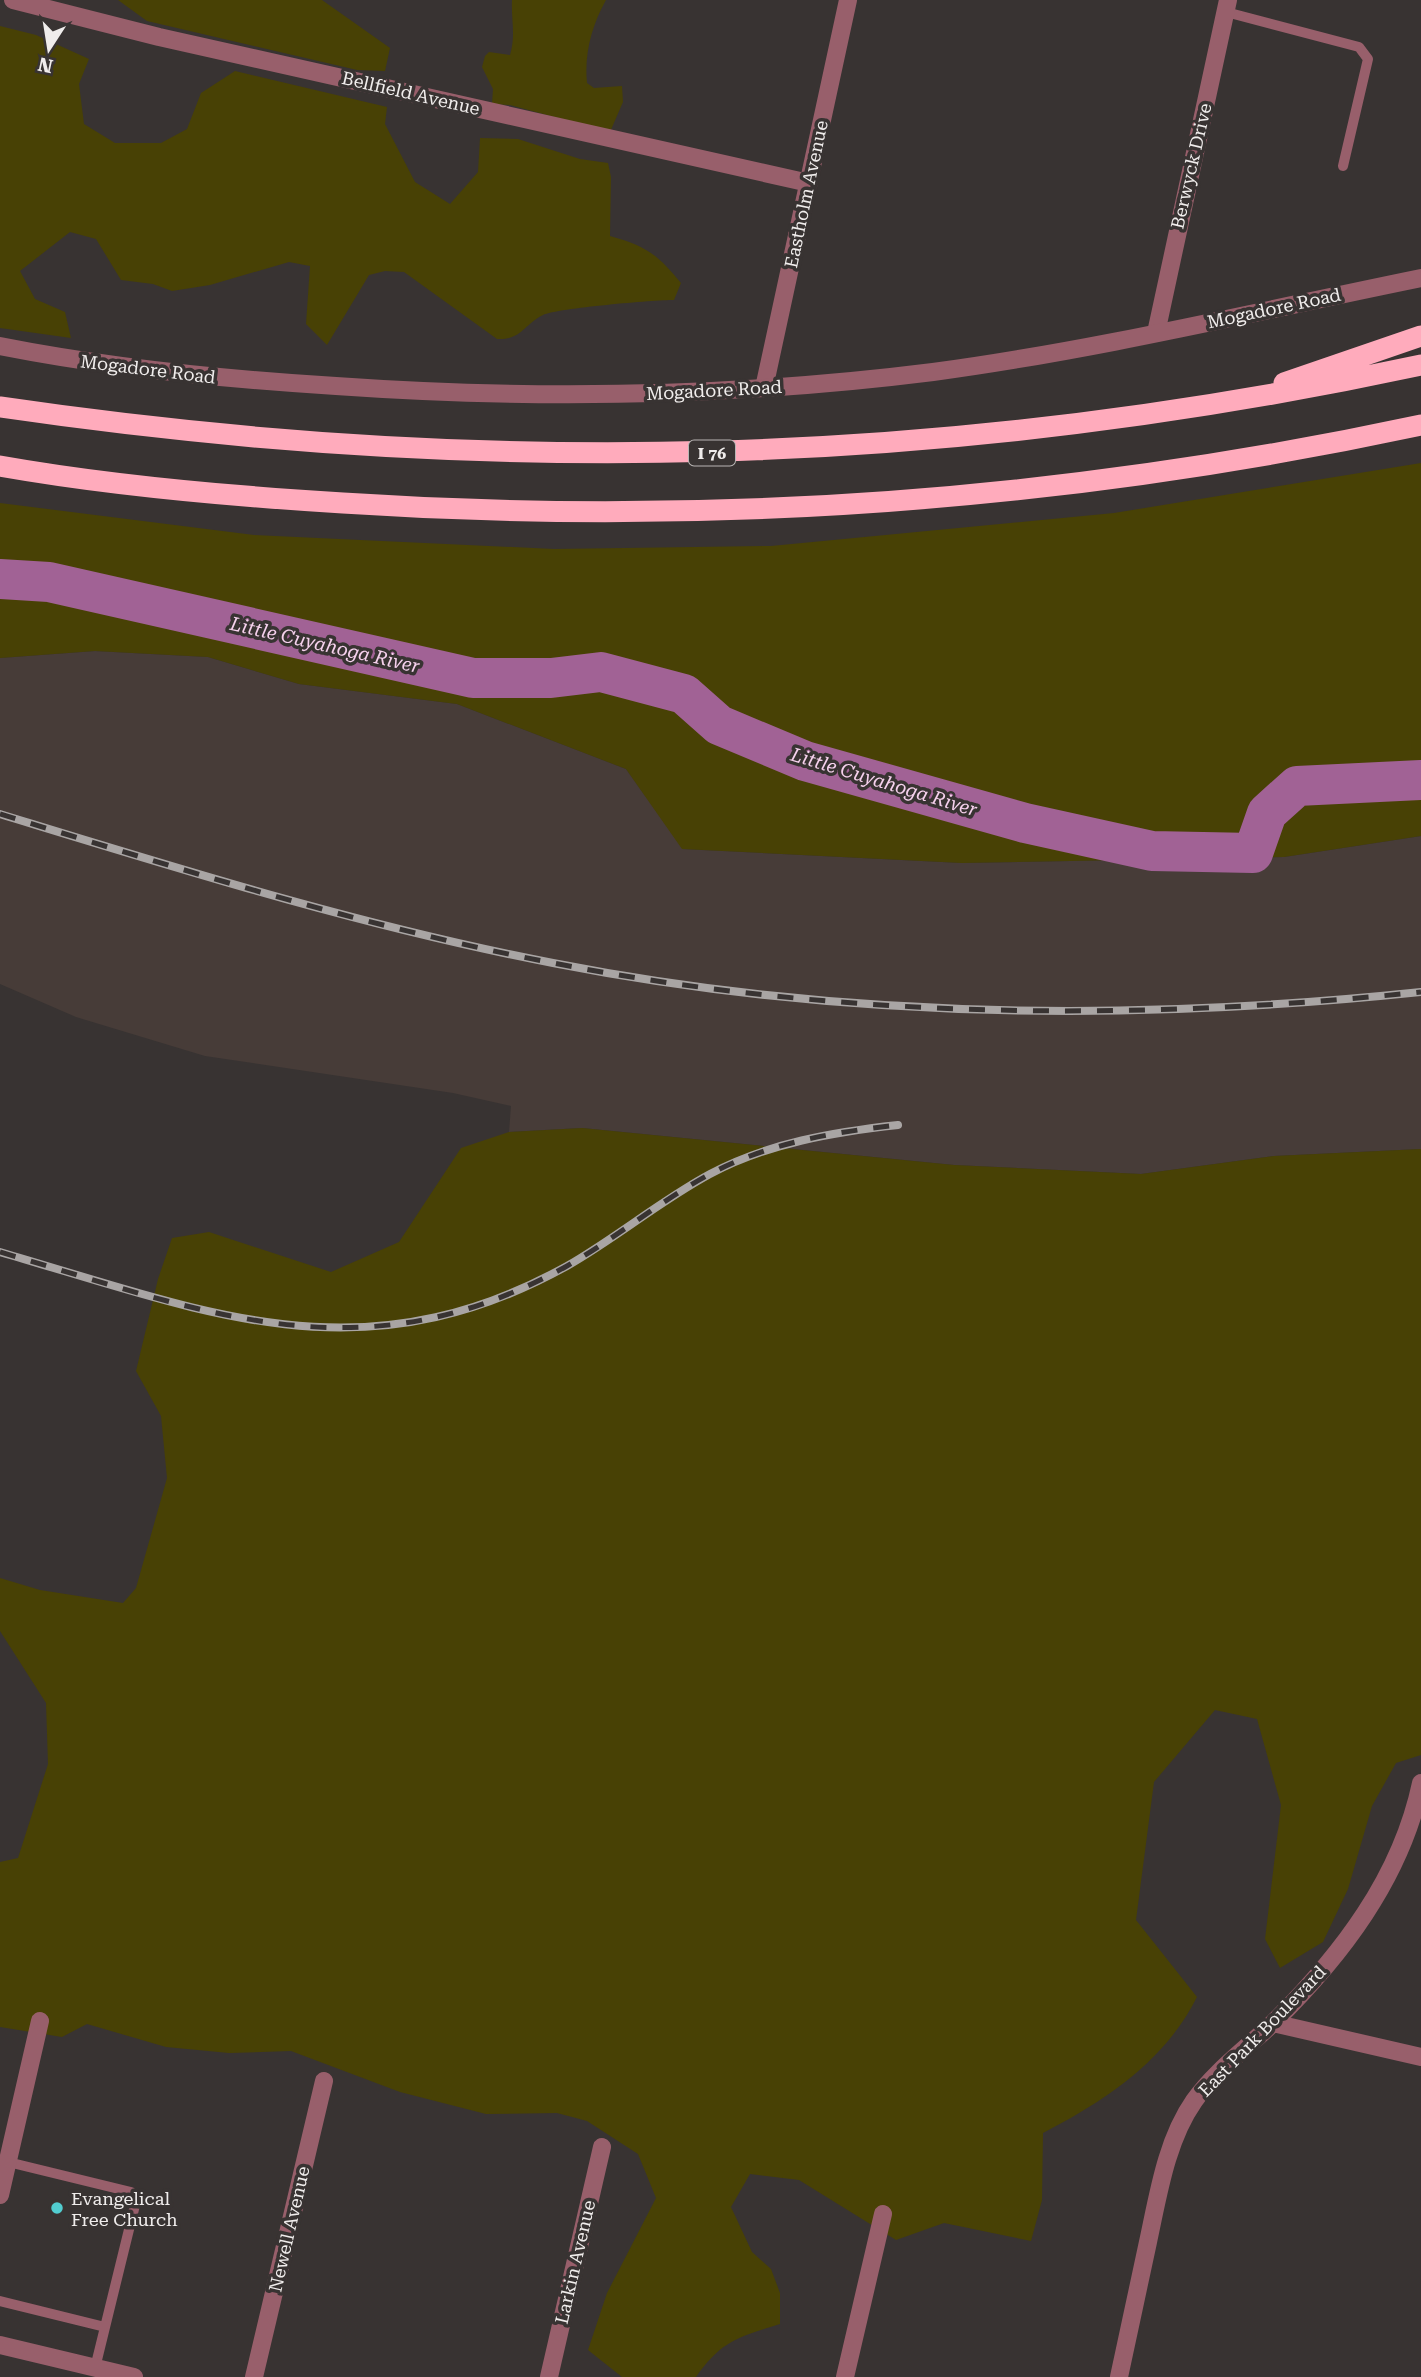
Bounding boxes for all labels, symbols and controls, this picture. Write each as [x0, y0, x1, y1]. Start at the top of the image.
north arrow [14, 14, 84, 84]
text: N [36, 52, 55, 78]
street label: Bellfield Avenue [340, 67, 482, 119]
street label: Berwyck Drive [1166, 101, 1216, 231]
street label: Eastholm Avenue [780, 118, 832, 270]
street label: Mogadore Road [1205, 284, 1343, 332]
street label: Mogadore Road [79, 350, 217, 388]
street label: Mogadore Road [646, 376, 783, 404]
road number: I 76 [689, 440, 735, 466]
water label: Little Cuyahoga River [227, 612, 422, 678]
water label: Little Cuyahoga River [787, 742, 980, 821]
street label: East Park Boulevard [1194, 1961, 1330, 2101]
street label: Newell Avenue [264, 2164, 314, 2294]
place label: Evangelical Free Church [71, 2188, 178, 2230]
street label: Larkin Avenue [551, 2198, 599, 2326]
marker: Evangelical Free Church [49, 2200, 65, 2216]

